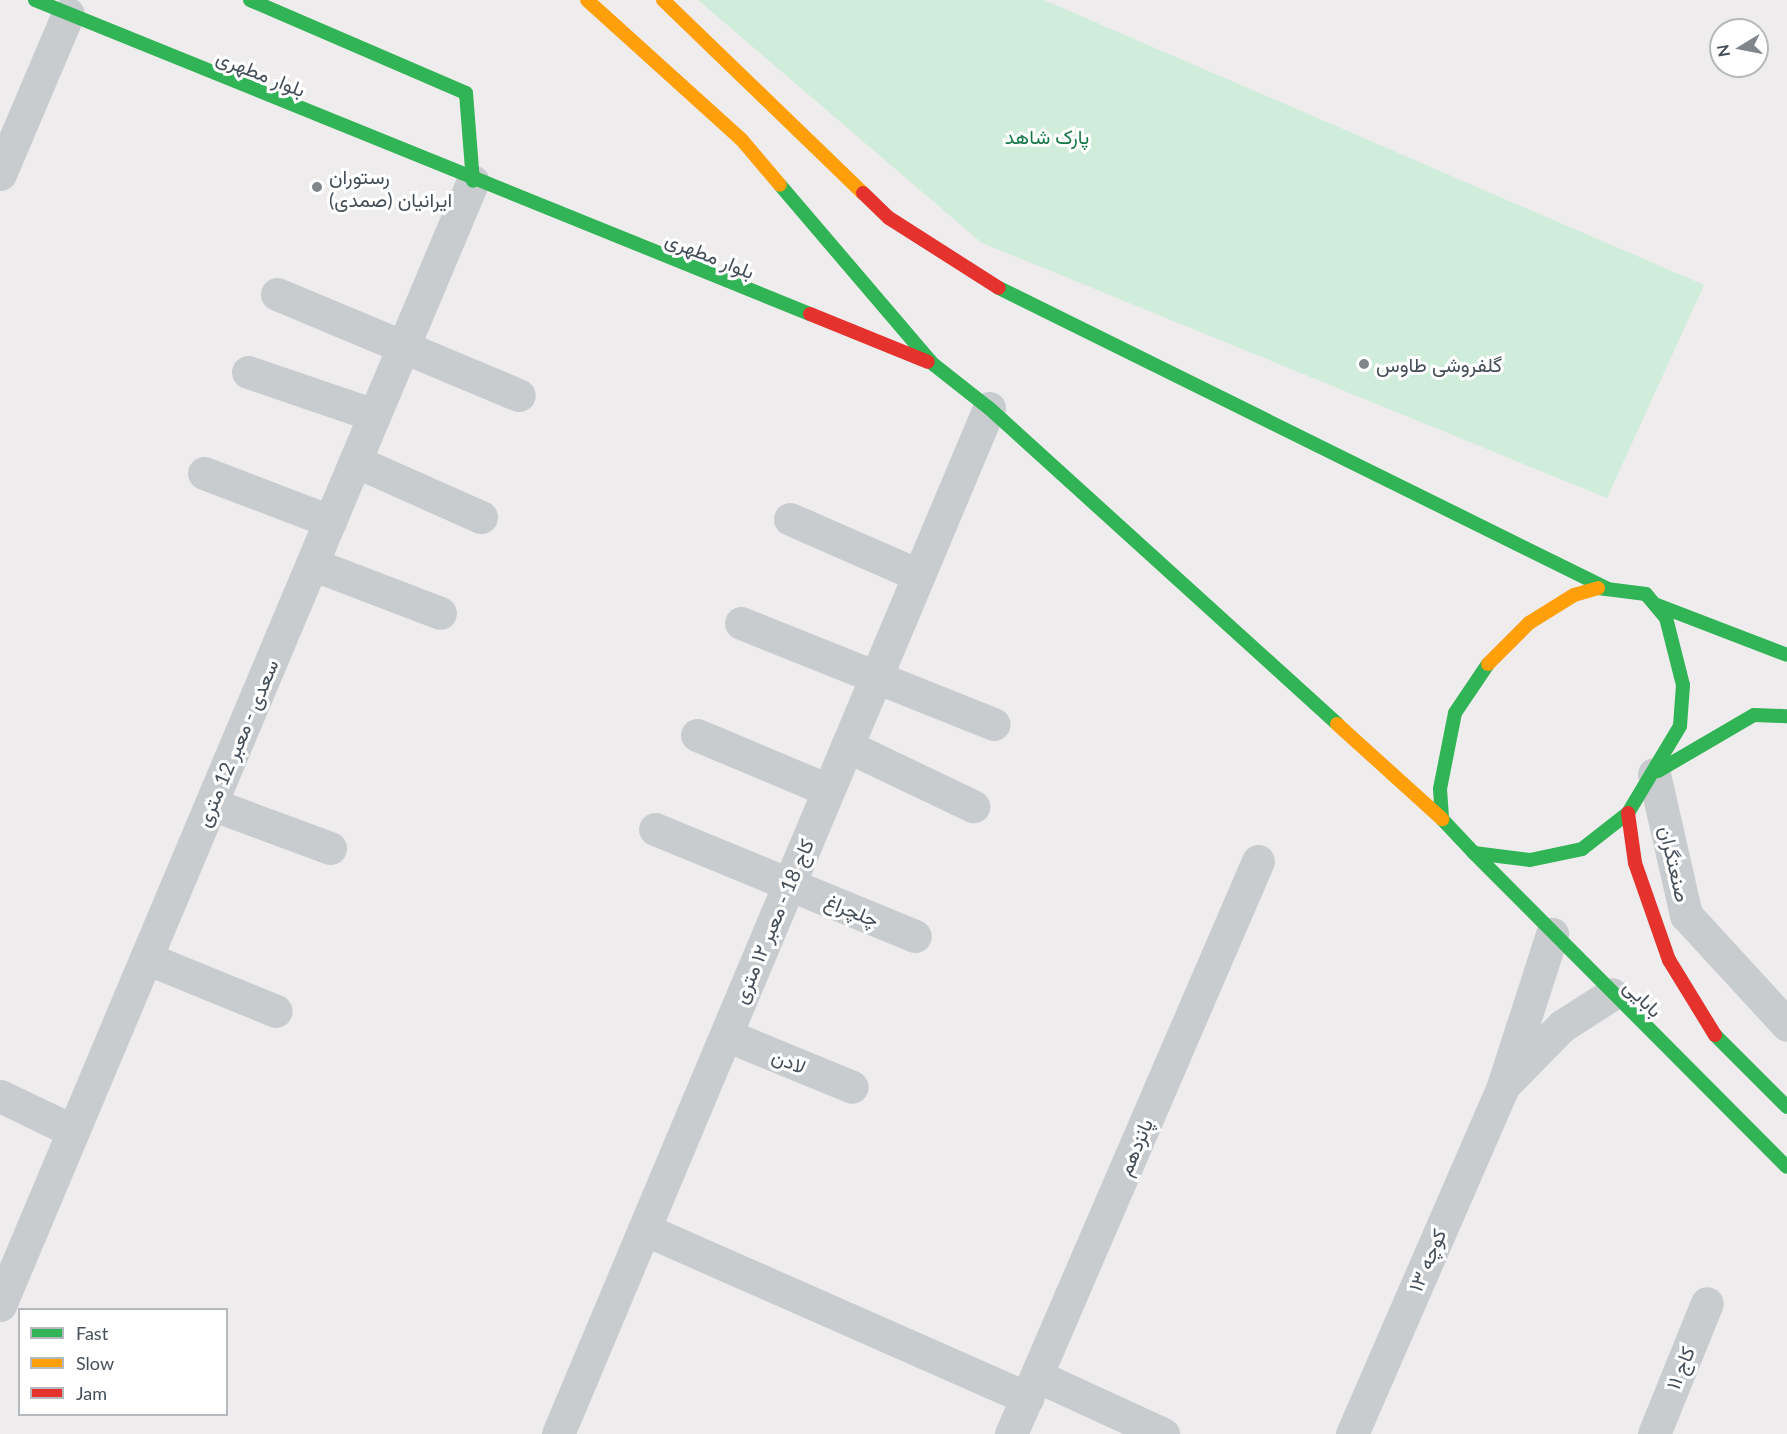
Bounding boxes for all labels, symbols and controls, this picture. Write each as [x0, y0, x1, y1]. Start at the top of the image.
north arrow [1709, 18, 1769, 78]
text: N [1712, 43, 1733, 59]
street label: بلوار مطهری [213, 44, 309, 102]
park label: پارک شاهد [1005, 124, 1089, 148]
place label: رستوران ایرانیان (صمدی) [329, 164, 452, 211]
marker: رستوران ایرانیان (صمدی) [310, 180, 324, 194]
street label: بلوار مطهری [662, 226, 758, 284]
place label: گلفروشی طاوس [1376, 352, 1502, 376]
marker: گلفروشی طاوس [1357, 357, 1371, 371]
street label: سعدی - معبر 12 متری [191, 656, 283, 830]
street label: صنعتگران [1655, 824, 1695, 904]
street label: کاج 18 - معبر ۱۲ متری [727, 835, 819, 1007]
street label: چلچراغ [822, 888, 882, 932]
street label: بابایی [1619, 974, 1667, 1022]
street label: لادن [769, 1043, 809, 1079]
street label: پانزدهم [1112, 1115, 1158, 1179]
street label: کوچه ۱۳ [1403, 1225, 1451, 1295]
legend [18, 1308, 228, 1416]
text: Fast [76, 1322, 108, 1344]
street label: کاج ۱۱ [1661, 1343, 1699, 1393]
text: Slow [76, 1352, 114, 1374]
text: Jam [76, 1382, 107, 1404]

